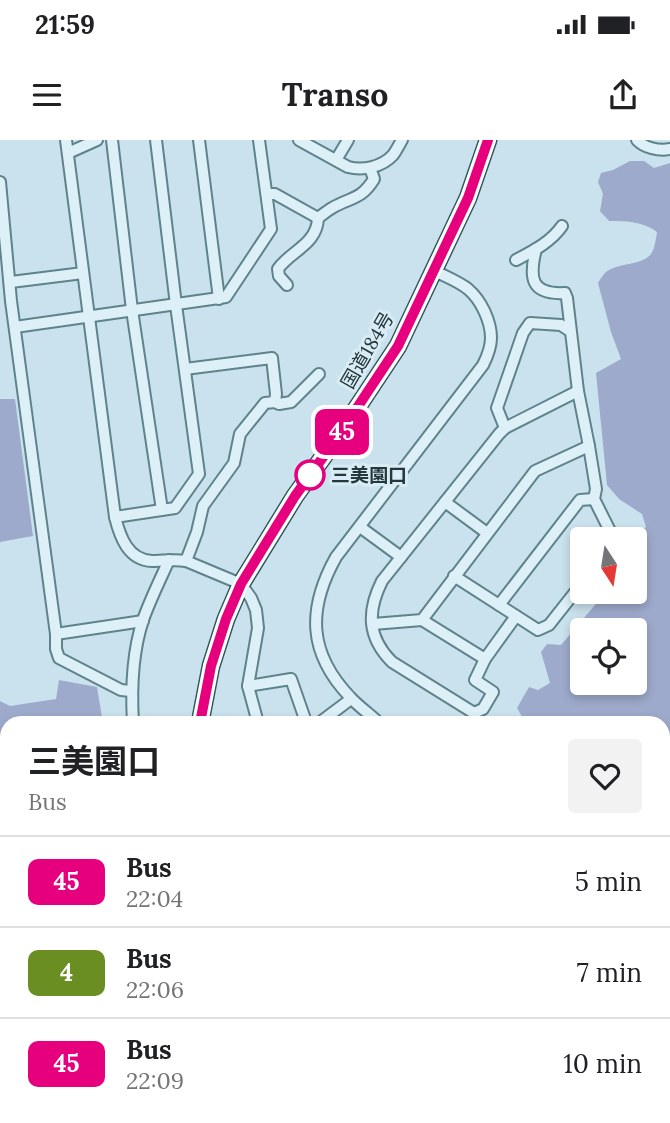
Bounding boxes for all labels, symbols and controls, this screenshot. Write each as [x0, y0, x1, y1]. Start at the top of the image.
text: 21:59 [35, 8, 95, 41]
text: Transo [282, 74, 388, 115]
icon: menu [28, 76, 66, 114]
icon: share [604, 76, 642, 114]
street label: 国道184号 [335, 307, 399, 393]
line badge: 45 [310, 409, 374, 455]
text: 45 [329, 416, 355, 447]
marker: 三美園口 [295, 460, 325, 490]
place label: 三美園口 [331, 463, 407, 487]
north arrow [570, 527, 648, 604]
map controls [570, 527, 647, 695]
button: locate [570, 618, 647, 695]
button: heart [568, 739, 642, 813]
text: 三美園口 [28, 740, 160, 782]
text: Bus [28, 787, 67, 816]
text: Bus [126, 851, 172, 884]
text: 5 min [575, 865, 642, 898]
text: 45 [53, 866, 80, 897]
text: 22:04 [126, 884, 183, 913]
text: Bus [126, 942, 172, 975]
text: 7 min [577, 956, 642, 989]
text: 4 [60, 957, 73, 988]
text: 22:06 [126, 975, 184, 1004]
text: Bus [126, 1033, 172, 1066]
text: 10 min [563, 1047, 642, 1080]
text: 45 [53, 1048, 80, 1079]
text: 22:09 [126, 1066, 184, 1095]

